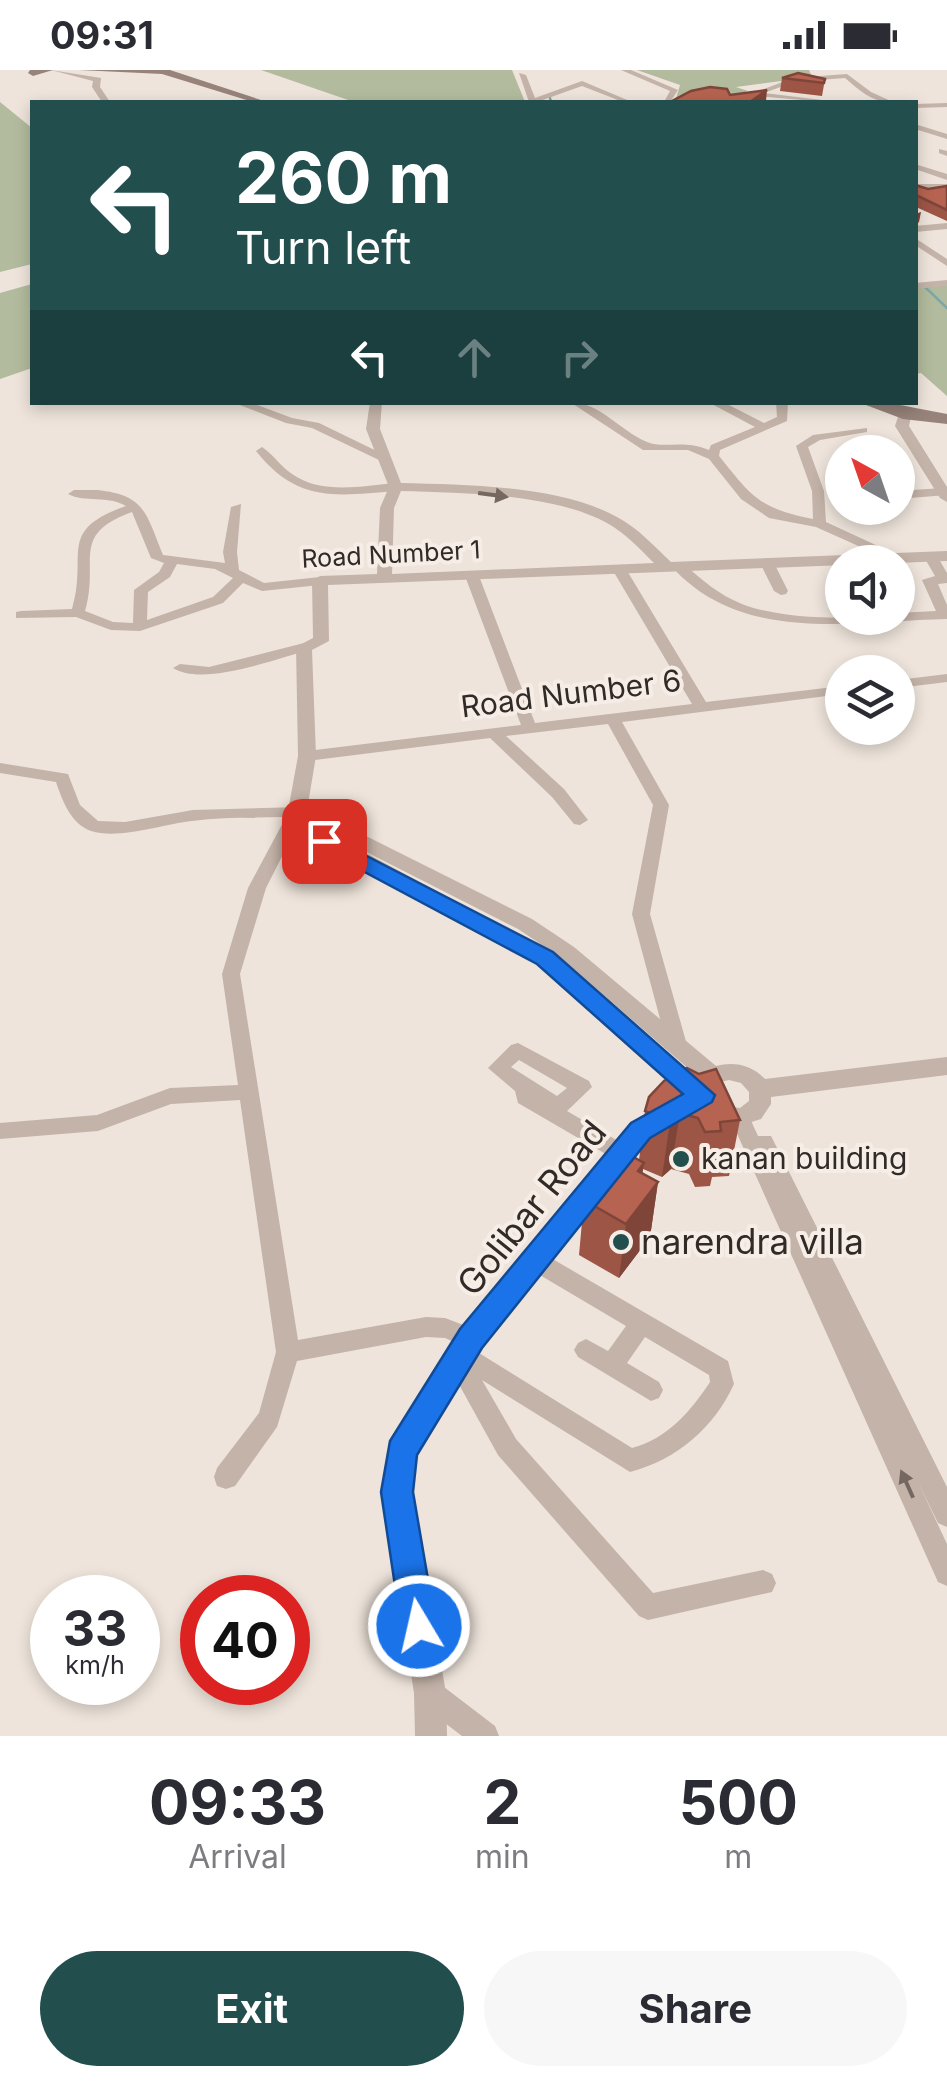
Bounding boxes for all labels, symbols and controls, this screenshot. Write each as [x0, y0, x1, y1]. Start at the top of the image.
text: 09:31 [50, 12, 154, 58]
text: 260 m [235, 135, 452, 220]
icon: left [70, 140, 200, 270]
text: Turn left [235, 220, 411, 275]
icon: left [342, 330, 397, 385]
icon: ahead [447, 330, 502, 385]
icon: right [552, 330, 607, 385]
north arrow [825, 435, 915, 525]
map controls [825, 435, 915, 745]
one-way arrow [478, 487, 509, 503]
street label: Road Number 1 [301, 534, 481, 574]
button: sound [825, 545, 915, 635]
button: layers [825, 655, 915, 745]
street label: Road Number 6 [459, 662, 683, 724]
pin [282, 799, 367, 884]
icon: arrive [297, 814, 352, 869]
street label: Golibar Road [448, 1111, 615, 1303]
place label: kanan building [701, 1140, 907, 1176]
marker: kanan building [670, 1148, 692, 1170]
place label: narendra villa [641, 1220, 864, 1262]
marker: narendra villa [610, 1231, 632, 1253]
one-way arrow [899, 1469, 916, 1498]
position arrow [367, 1574, 471, 1678]
speed limit sign: 40 [180, 1575, 310, 1705]
text: 33 [63, 1598, 127, 1658]
text: km/h [65, 1650, 125, 1680]
text: 09:33 [149, 1766, 326, 1838]
text: 2 [483, 1766, 521, 1838]
text: 500 [679, 1766, 798, 1838]
text: Arrival [188, 1837, 287, 1876]
text: min [475, 1837, 530, 1876]
text: m [724, 1837, 752, 1876]
button: Exit [40, 1951, 464, 2066]
button: Share [484, 1951, 907, 2066]

